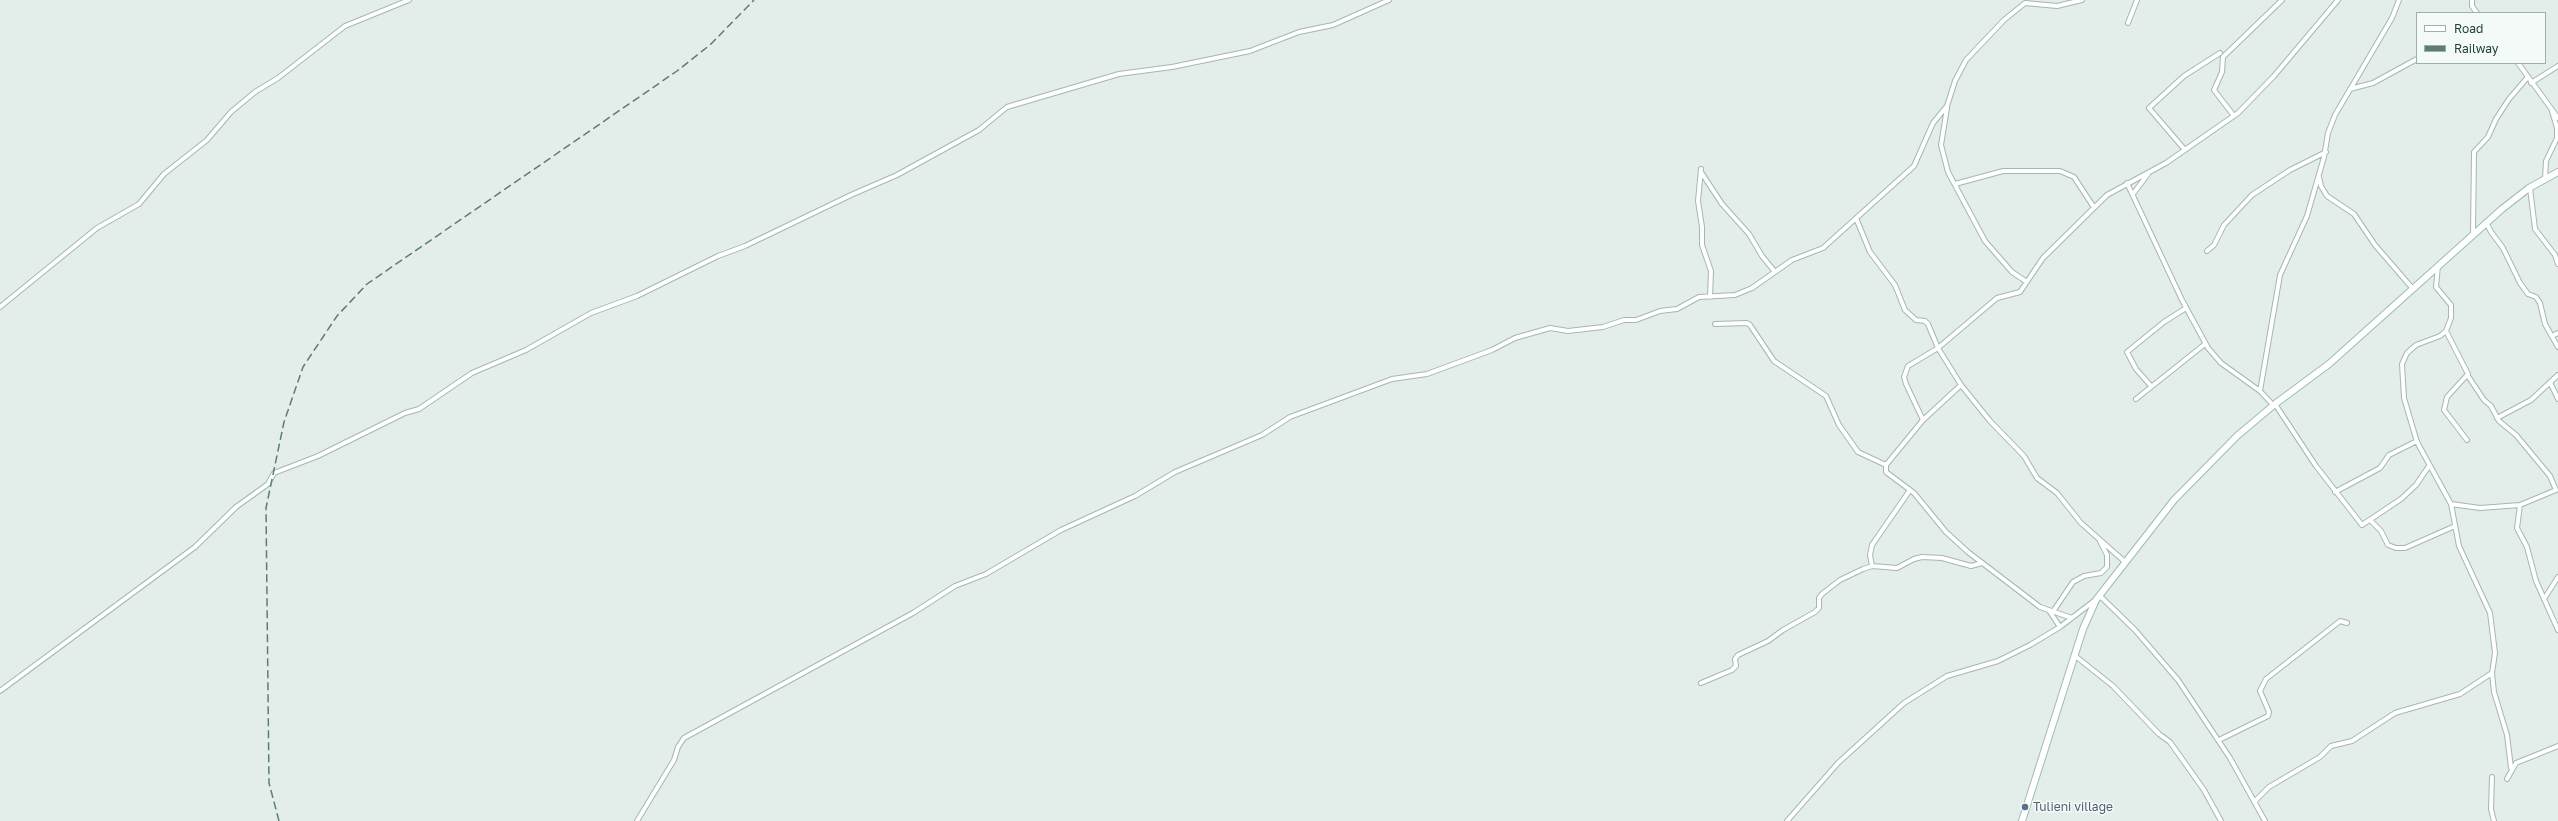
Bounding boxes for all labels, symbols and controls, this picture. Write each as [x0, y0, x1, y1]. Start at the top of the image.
legend [2416, 12, 2546, 64]
text: Road [2454, 21, 2483, 36]
text: Railway [2454, 41, 2499, 56]
place label: Tulieni village [2033, 800, 2113, 814]
marker: Tulieni village [2020, 802, 2030, 812]

